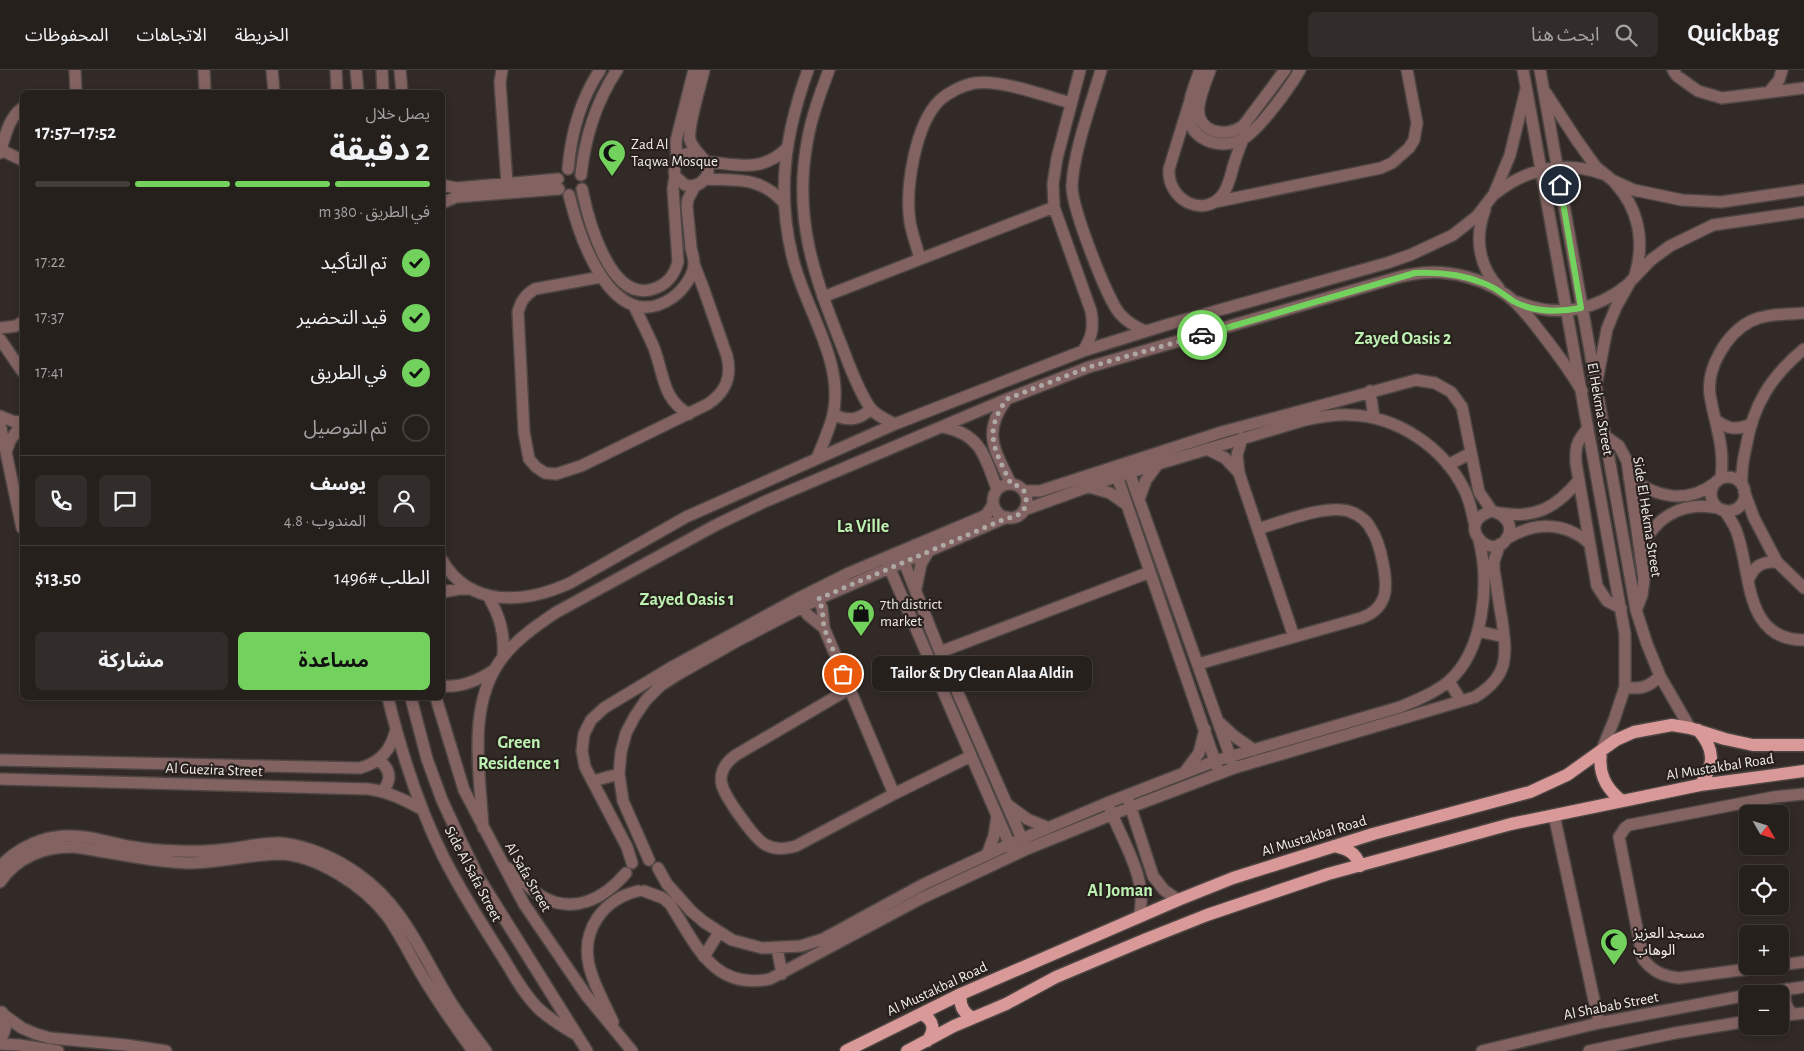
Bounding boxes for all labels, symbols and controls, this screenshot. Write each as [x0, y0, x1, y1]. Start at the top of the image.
search box [1308, 12, 1658, 57]
icon: search [1612, 21, 1640, 49]
text: Quickbag [1688, 22, 1779, 46]
text: ابحث هنا [1531, 26, 1600, 45]
text: المحفوظات [25, 27, 109, 45]
text: الاتجاهات [137, 27, 207, 45]
text: الخريطة [235, 27, 289, 45]
text: يصل خلال [366, 106, 430, 122]
text: 17:52–17:57 [35, 123, 116, 142]
text: 2 دقيقة [330, 134, 430, 166]
place label: Zad Al Taqwa Mosque [631, 137, 718, 169]
mosque icon: Zad Al Taqwa Mosque [597, 138, 627, 177]
pin [1539, 164, 1581, 206]
icon: home [1546, 171, 1574, 199]
text: في الطريق · 380 m [319, 204, 430, 220]
icon: check [402, 249, 430, 277]
text: 17:22 [35, 254, 65, 270]
text: تم التأكيد [320, 254, 387, 273]
icon: check [402, 304, 430, 332]
text: 17:37 [35, 309, 64, 325]
text: قيد التحضير [297, 309, 387, 328]
courier [1177, 310, 1227, 360]
icon: car [1188, 321, 1216, 349]
district label: Zayed Oasis 2 [1355, 330, 1452, 348]
icon: check [402, 359, 430, 387]
street label: El Hekma Street [1584, 361, 1616, 457]
text: 17:41 [35, 364, 64, 380]
text: في الطريق [310, 364, 387, 383]
text: تم التوصيل [304, 419, 387, 438]
street label: Side El Hekma Street [1630, 456, 1664, 578]
button: phone [35, 475, 87, 527]
button: chat [99, 475, 151, 527]
text: يوسف [310, 475, 366, 494]
button: person [378, 475, 430, 527]
text: المندوب · 4.8 [284, 513, 366, 529]
district label: La Ville [837, 518, 889, 536]
text: $13.50 [35, 569, 81, 588]
text: الطلب #1496 [334, 569, 430, 588]
district label: Zayed Oasis 1 [640, 591, 734, 609]
place label: 7th district market [880, 597, 942, 629]
shop icon: 7th district market [846, 598, 876, 637]
button: مشاركة [35, 632, 228, 690]
button: مساعدة [238, 632, 430, 690]
pin [822, 653, 864, 695]
callout: Tailor & Dry Clean Alaa Aldin [873, 656, 1093, 692]
icon: bag [829, 660, 857, 688]
text: Tailor & Dry Clean Alaa Aldin [890, 665, 1074, 681]
district label: Green Residence 1 [478, 734, 560, 773]
street label: Al Mustakbal Road [1665, 751, 1775, 783]
street label: Al Guezira Street [165, 761, 263, 779]
north arrow [1739, 805, 1789, 855]
map controls [1739, 805, 1789, 1035]
street label: Al Mustakbal Road [1260, 813, 1368, 859]
street label: Side Al Safa Street [442, 824, 504, 924]
street label: Al Safa Street [502, 840, 554, 914]
button: locate [1739, 865, 1789, 915]
district label: Al Joman [1087, 882, 1153, 900]
button: + [1739, 925, 1789, 975]
place label: مسجد العزيز الوهاب [1632, 926, 1705, 959]
mosque icon: مسجد العزيز الوهاب [1599, 927, 1629, 966]
street label: Al Mustakbal Road [885, 959, 990, 1019]
button: − [1739, 985, 1789, 1035]
street label: Al Shabab Street [1562, 989, 1660, 1023]

